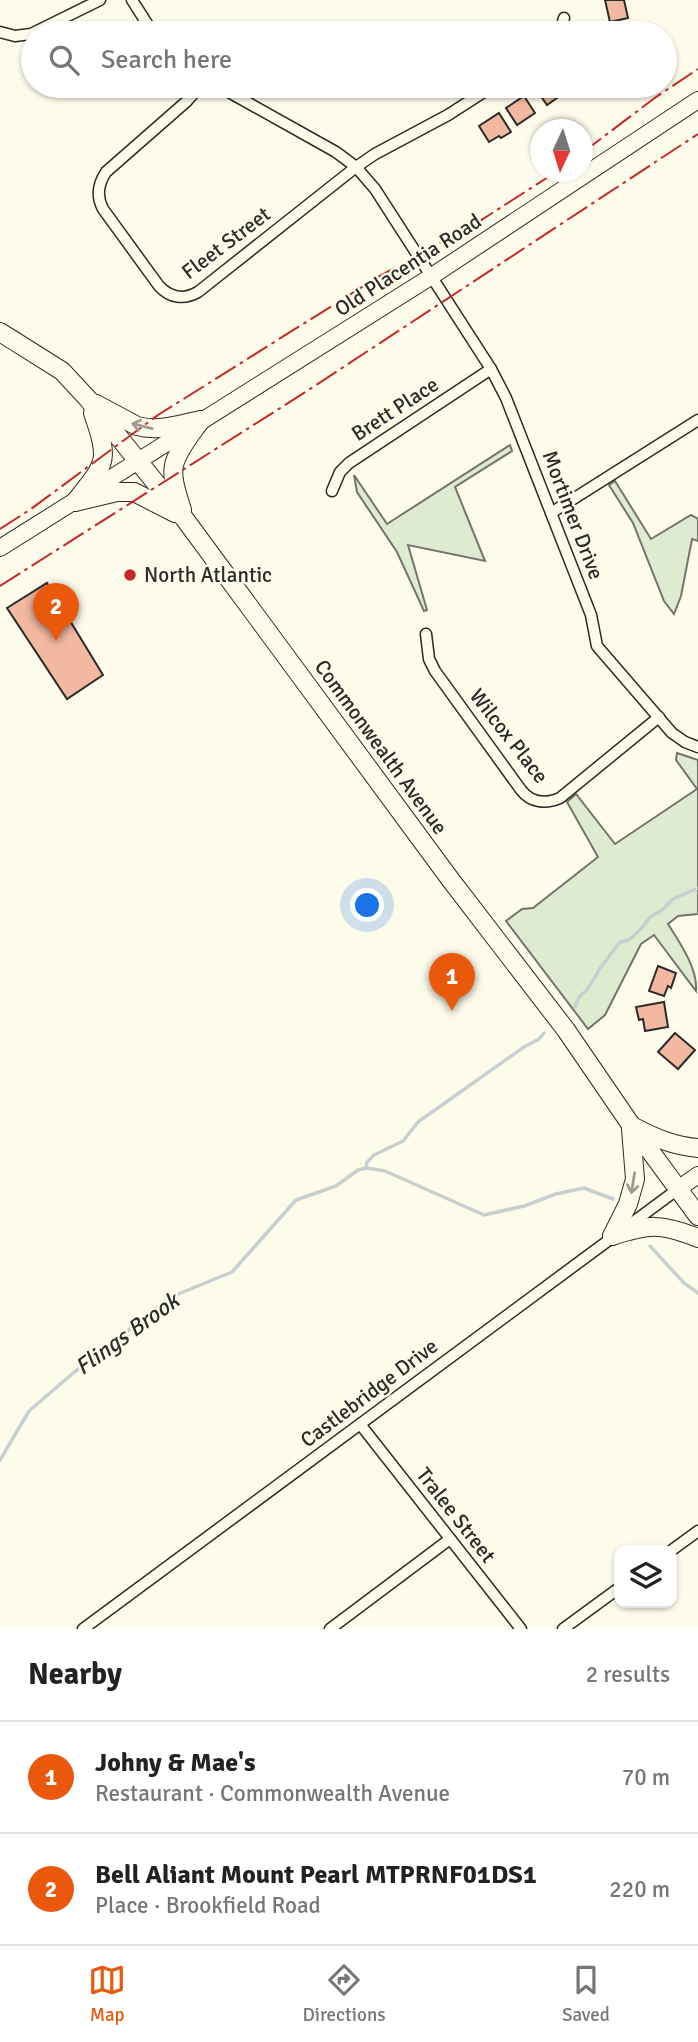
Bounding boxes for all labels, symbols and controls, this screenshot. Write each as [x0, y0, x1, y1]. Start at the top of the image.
search box [21, 21, 677, 98]
icon: search [45, 41, 83, 79]
text: Search here [101, 44, 232, 76]
north arrow [530, 119, 593, 182]
street label: Fleet Street [176, 201, 276, 285]
street label: Old Placentia Road [330, 208, 486, 322]
street label: Brett Place [347, 371, 443, 447]
one-way arrow [131, 419, 154, 432]
street label: Mortimer Drive [537, 447, 609, 583]
place label: North Atlantic [144, 562, 272, 588]
marker: North Atlantic [122, 567, 138, 583]
pin: 2 [33, 583, 79, 641]
street label: Commonwealth Avenue [309, 654, 453, 840]
street label: Wilcox Place [464, 683, 554, 789]
your location [350, 888, 384, 922]
pin: 1 [429, 953, 475, 1011]
one-way arrow [626, 1171, 639, 1194]
water label: Flings Brook [69, 1285, 187, 1382]
street label: Castlebridge Drive [295, 1333, 443, 1453]
street label: Tralee Street [411, 1462, 501, 1568]
map controls [614, 1545, 677, 1608]
button: layers [614, 1545, 677, 1608]
text: Nearby [28, 1656, 122, 1693]
text: 2 results [586, 1660, 670, 1689]
text: Johny & Mae's [95, 1747, 256, 1779]
text: 1 [45, 1763, 57, 1792]
text: 70 m [622, 1763, 670, 1792]
text: Restaurant · Commonwealth Avenue [95, 1779, 450, 1808]
text: Bell Aliant Mount Pearl MTPRNF01DS1 [95, 1859, 537, 1891]
text: 2 [45, 1875, 57, 1904]
text: 220 m [609, 1875, 670, 1904]
text: Place · Brookfield Road [95, 1891, 321, 1920]
tab: Map [88, 1961, 126, 2027]
tab: Directions [303, 1961, 386, 2027]
tab: Saved [562, 1961, 610, 2027]

